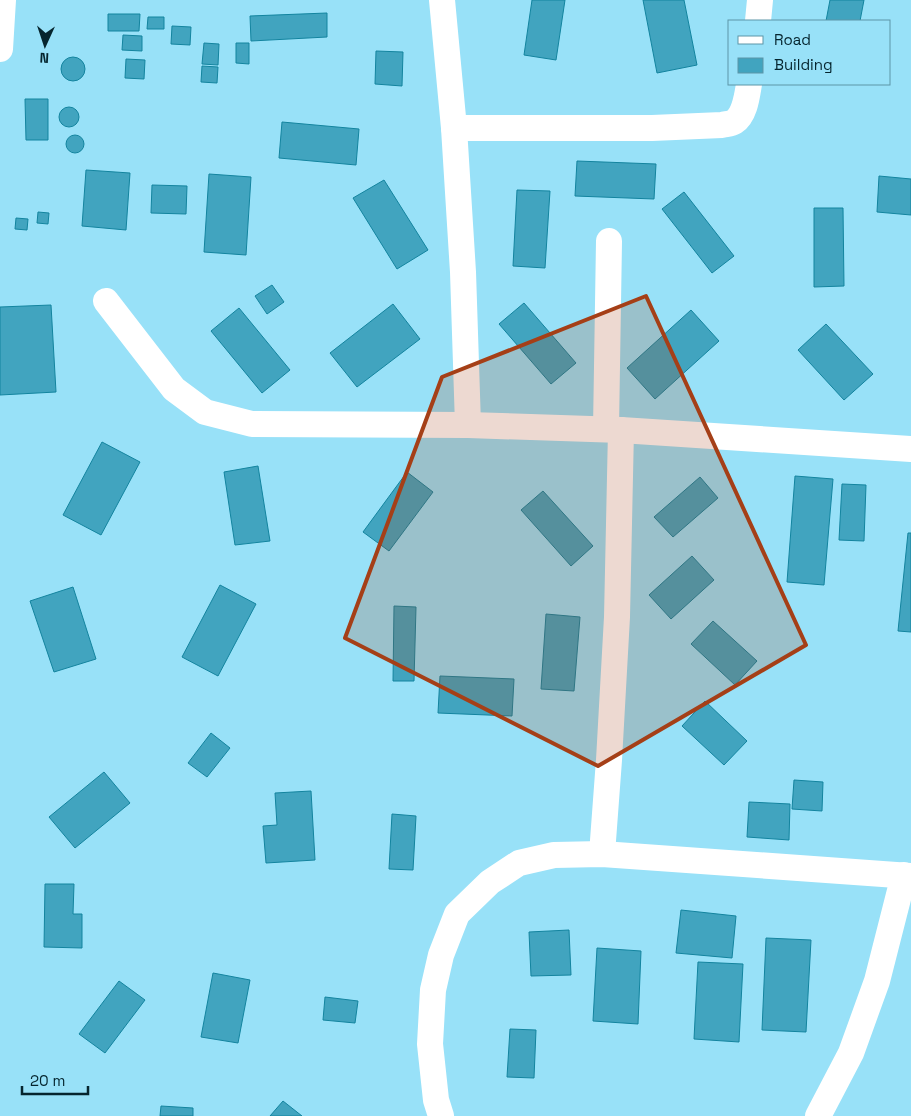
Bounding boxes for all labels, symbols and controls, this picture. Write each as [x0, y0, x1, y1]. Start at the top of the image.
north arrow [20, 20, 70, 70]
legend [728, 20, 891, 85]
text: Road [774, 30, 811, 49]
text: N [39, 49, 49, 67]
text: Building [774, 55, 833, 74]
scale bar [22, 1064, 89, 1096]
text: 20 m [30, 1071, 65, 1090]

